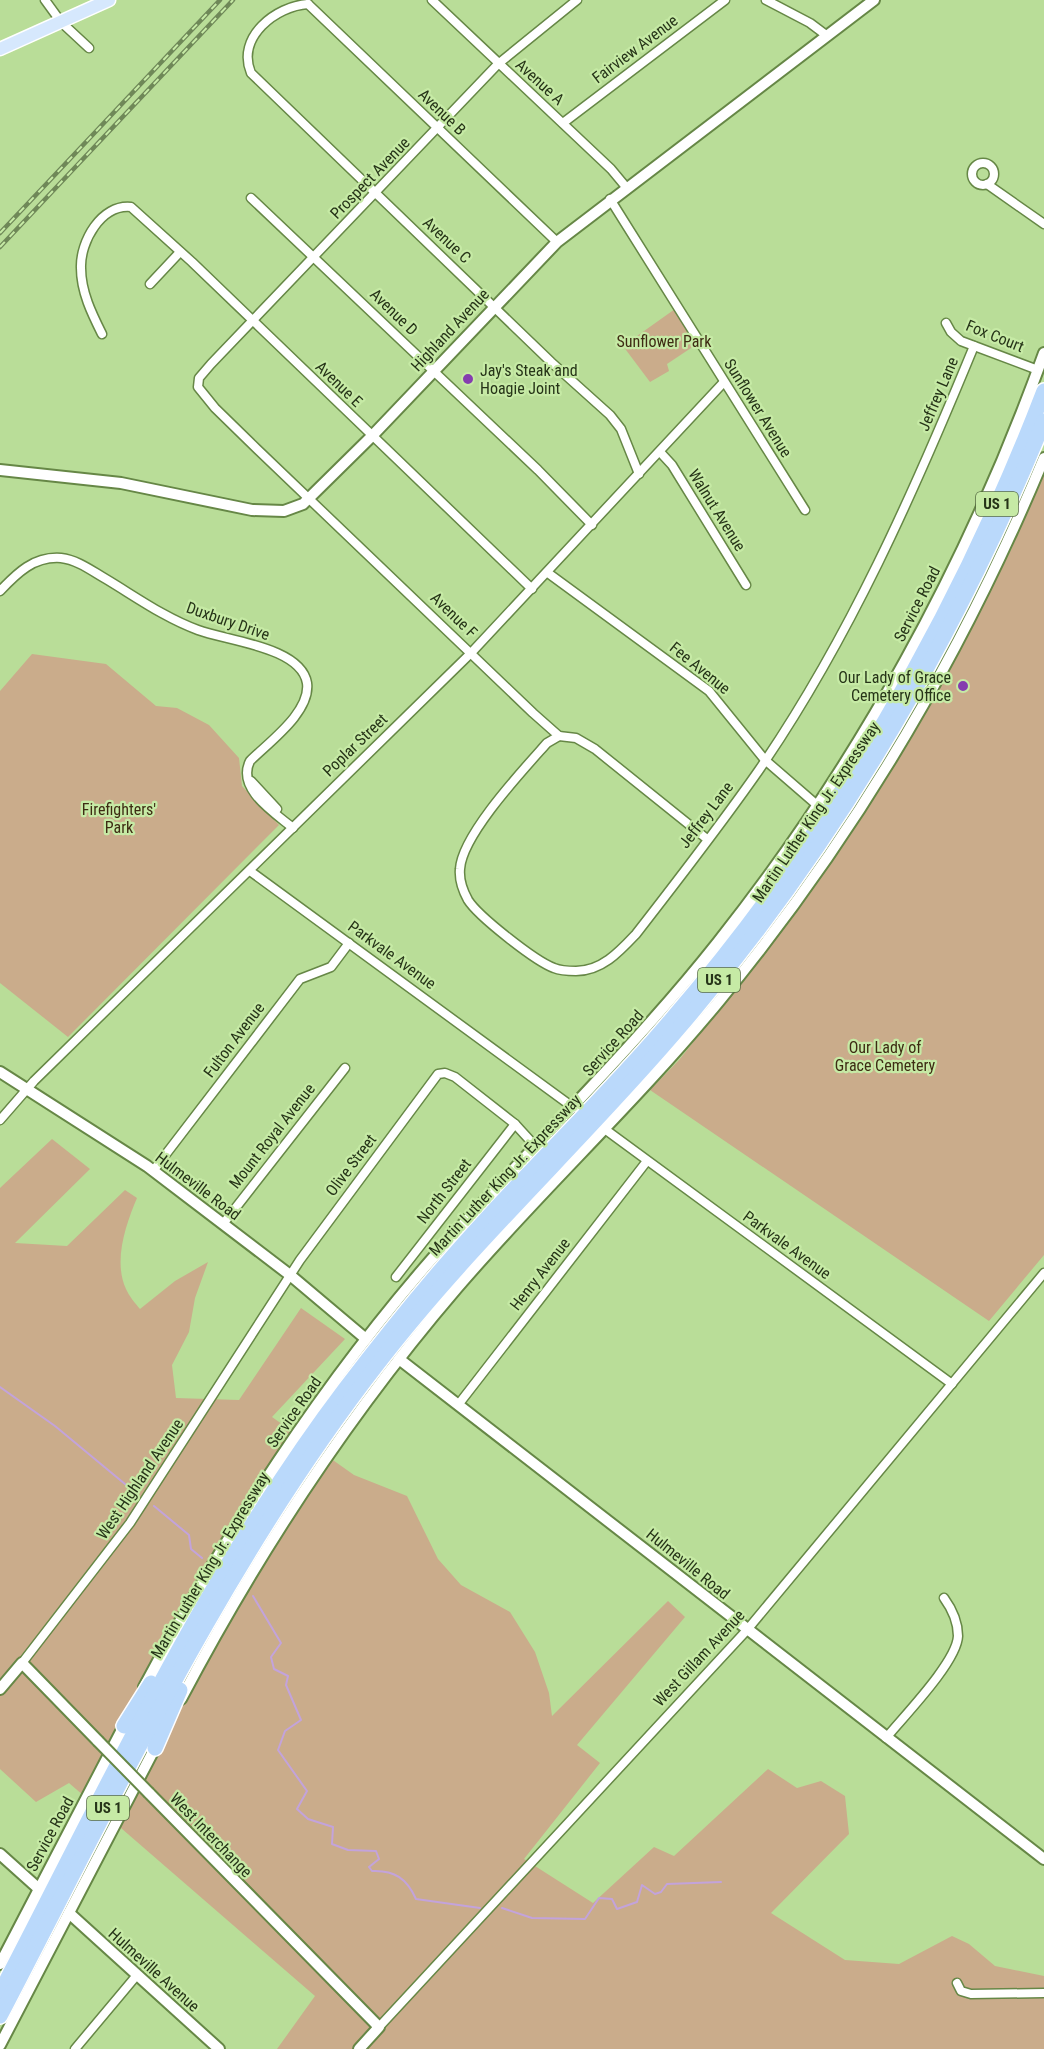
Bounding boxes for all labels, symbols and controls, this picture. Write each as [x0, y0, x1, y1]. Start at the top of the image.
street label: Fairview Avenue [589, 11, 681, 87]
street label: Avenue A [512, 55, 568, 109]
street label: Avenue B [414, 85, 470, 139]
street label: Prospect Avenue [326, 133, 414, 223]
street label: Avenue C [419, 213, 475, 267]
street label: Avenue D [366, 285, 422, 339]
street label: Highland Avenue [407, 285, 493, 375]
street label: Fox Court [963, 316, 1027, 356]
park label: Sunflower Park [617, 332, 712, 351]
street label: Jeffrey Lane [914, 354, 962, 434]
street label: Sunflower Avenue [720, 355, 796, 461]
street label: Avenue E [312, 357, 366, 411]
place label: Jay's Steak and Hoagie Joint [480, 361, 578, 398]
marker: Jay's Steak and Hoagie Joint [461, 372, 475, 386]
street label: Walnut Avenue [684, 465, 750, 555]
road number: US 1 [976, 492, 1018, 516]
street label: Service Road [890, 563, 944, 645]
street label: Avenue F [427, 588, 481, 642]
street label: Duxbury Drive [184, 598, 272, 644]
street label: Fee Avenue [666, 638, 734, 698]
place label: Our Lady of Grace Cemetery Office [838, 668, 951, 705]
marker: Our Lady of Grace Cemetery Office [956, 679, 970, 693]
street label: Poplar Street [319, 709, 391, 780]
street label: Martin Luther King Jr. Expressway [748, 718, 884, 906]
street label: Jeffrey Lane [675, 778, 737, 852]
park label: Firefighters' Park [82, 800, 156, 837]
street label: Parkvale Avenue [344, 917, 440, 993]
road number: US 1 [698, 968, 740, 992]
street label: Fulton Avenue [200, 999, 268, 1081]
street label: Service Road [579, 1006, 647, 1080]
park label: Our Lady of Grace Cemetery [835, 1038, 935, 1075]
street label: Mount Royal Avenue [225, 1080, 319, 1192]
street label: Martin Luther King Jr. Expressway [425, 1090, 585, 1260]
street label: Olive Street [322, 1130, 381, 1200]
street label: Hulmeville Road [152, 1148, 244, 1224]
street label: North Street [413, 1155, 475, 1227]
street label: Parkvale Avenue [739, 1207, 835, 1283]
street label: Henry Avenue [506, 1234, 574, 1314]
street label: Service Road [263, 1373, 325, 1451]
street label: West Highland Avenue [93, 1415, 187, 1543]
street label: Martin Luther King Jr. Expressway [147, 1468, 273, 1662]
street label: Hulmeville Road [642, 1525, 734, 1603]
street label: West Gillam Avenue [649, 1606, 749, 1710]
street label: West Interchange [166, 1789, 256, 1881]
street label: Service Road [22, 1793, 78, 1875]
road number: US 1 [87, 1796, 129, 1820]
street label: Hulmeville Avenue [105, 1924, 203, 2016]

